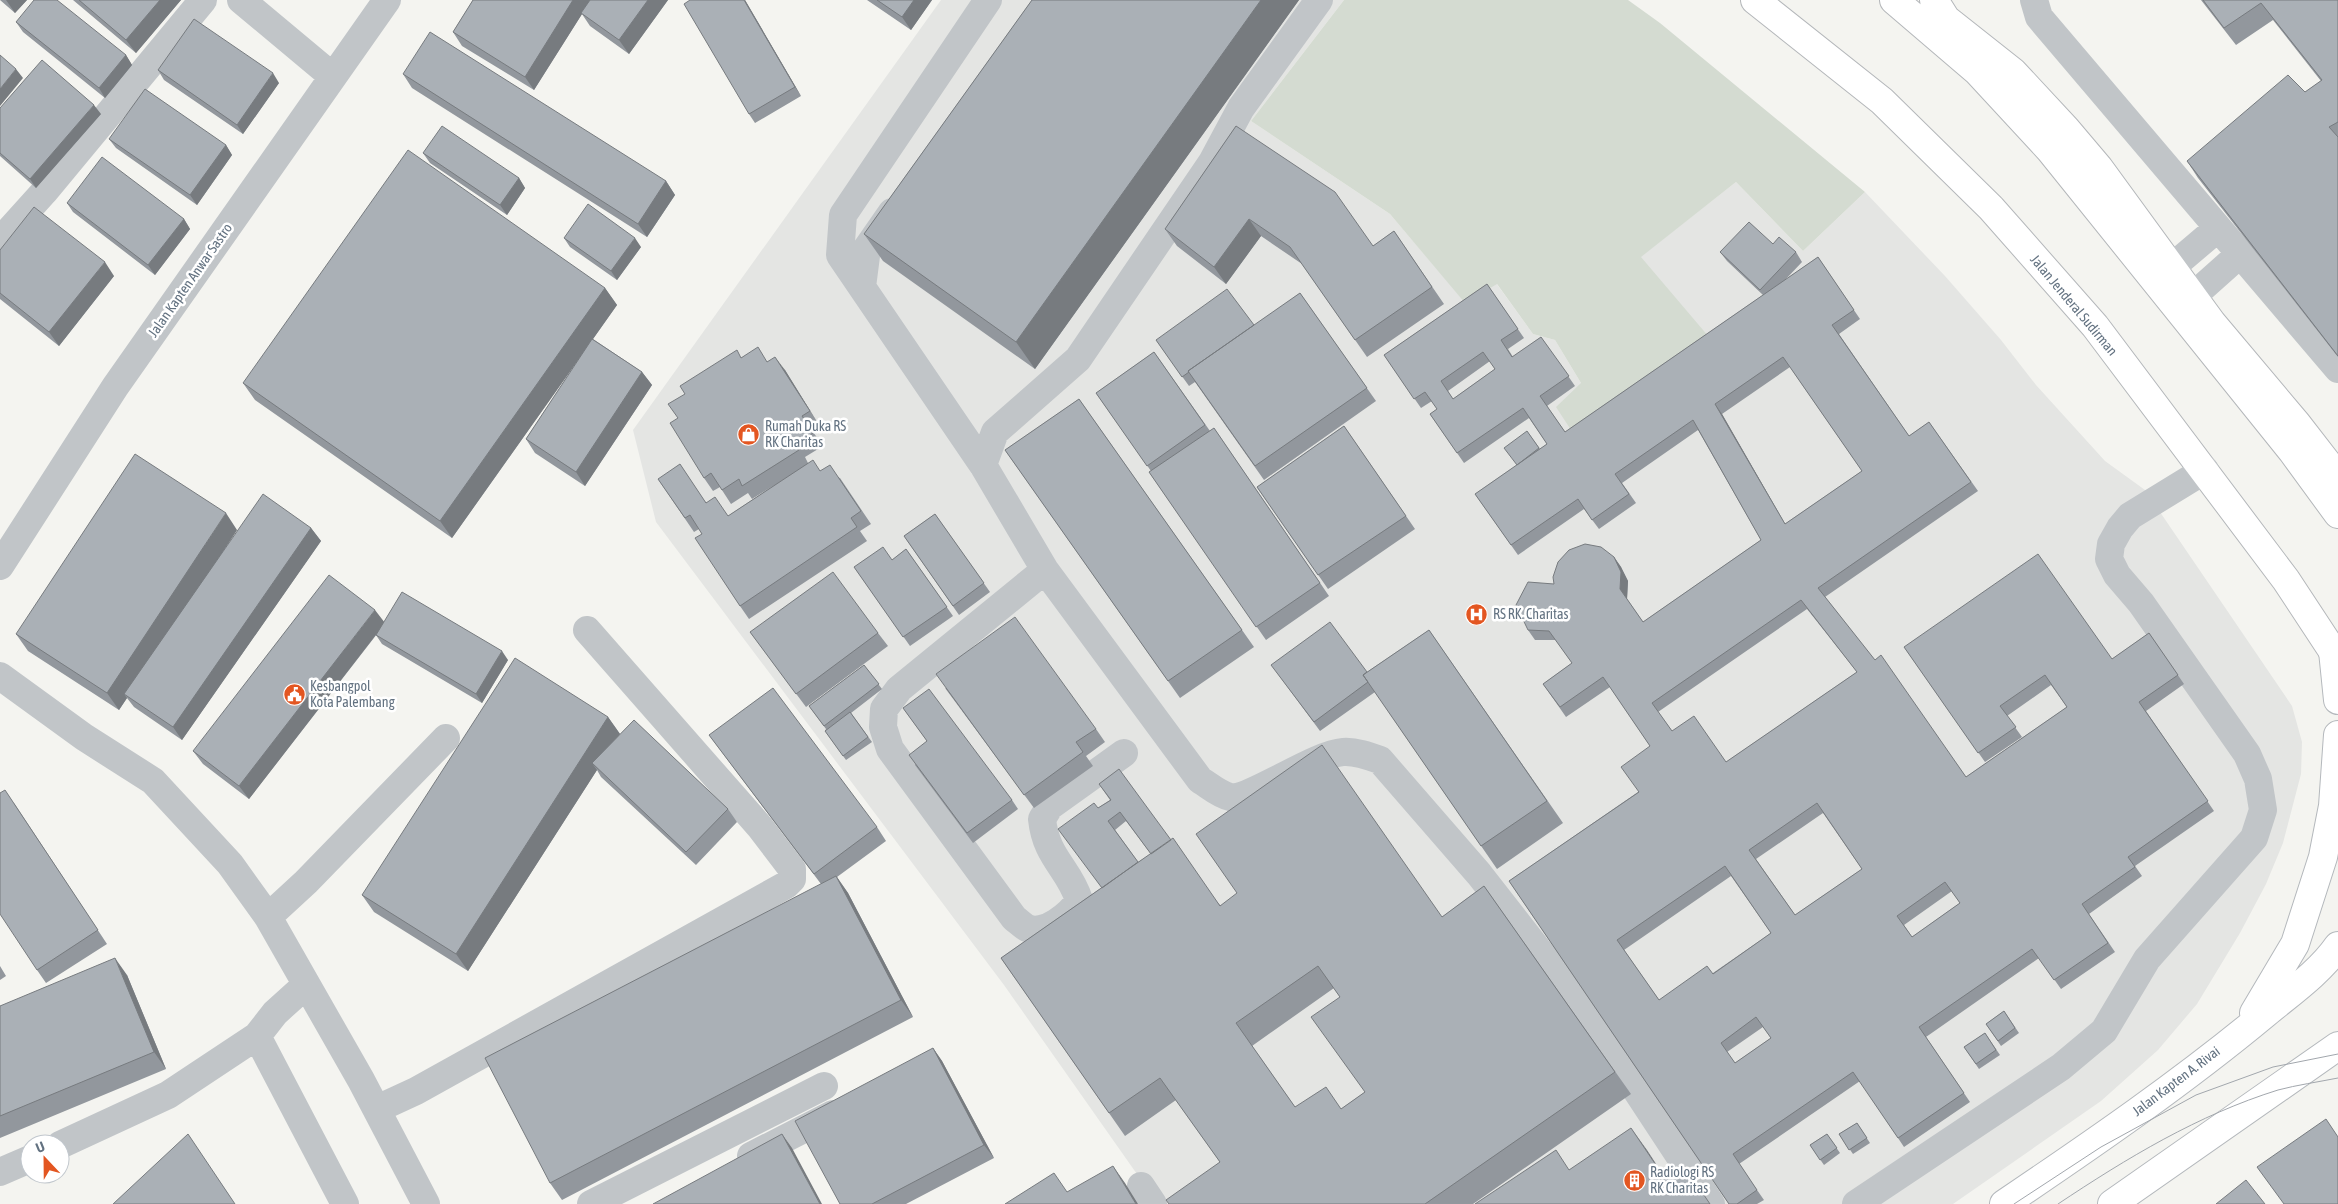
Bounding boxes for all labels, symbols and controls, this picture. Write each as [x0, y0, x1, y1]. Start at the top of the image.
street label: Jalan Kapten Anwar Sastro [145, 220, 235, 340]
street label: Jalan Jenderal Sudirman [2027, 251, 2121, 359]
place label: Rumah Duka RS RK Charitas [765, 418, 846, 450]
shop icon: Rumah Duka RS RK Charitas [737, 422, 761, 446]
hospital icon: RS RK. Charitas [1465, 602, 1489, 626]
place label: RS RK. Charitas [1493, 606, 1569, 622]
place label: Kesbangpol Kota Palembang [310, 678, 395, 710]
public building icon: Kesbangpol Kota Palembang [282, 682, 306, 706]
street label: Jalan Kapten A. Rivai [2129, 1043, 2223, 1119]
north arrow [20, 1134, 70, 1184]
text: U [33, 1138, 47, 1156]
place label: Radiologi RS RK Charitas [1650, 1164, 1714, 1196]
building icon: Radiologi RS RK Charitas [1622, 1168, 1646, 1192]

